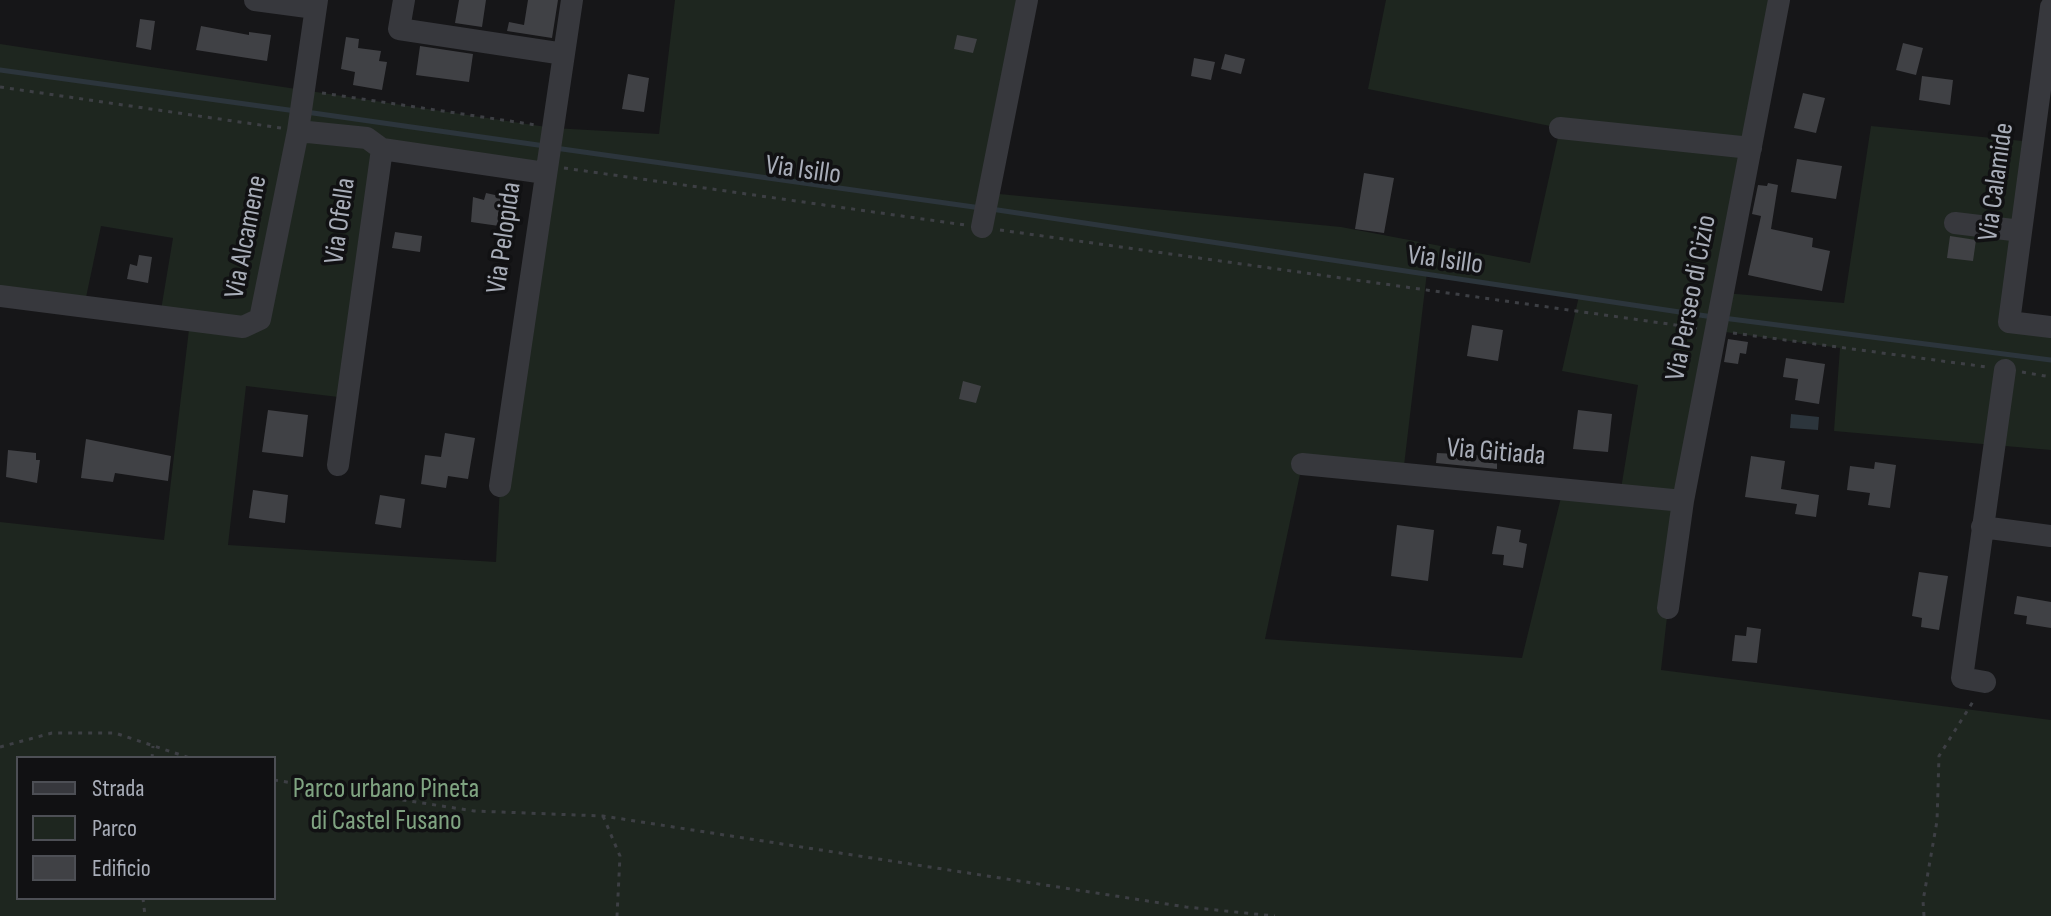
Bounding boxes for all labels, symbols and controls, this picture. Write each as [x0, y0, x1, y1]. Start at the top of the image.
street label: Via Calamide [1972, 121, 2022, 243]
street label: Via Isillo [763, 149, 843, 193]
street label: Via Alcamene [219, 173, 275, 301]
street label: Via Ofella [318, 176, 364, 266]
street label: Via Pelopida [481, 180, 529, 296]
street label: Via Perseo di Cizio [1659, 212, 1725, 384]
street label: Via Isillo [1405, 239, 1485, 283]
street label: Via Gitiada [1445, 432, 1547, 474]
legend [16, 756, 276, 900]
park label: Parco urbano Pineta di Castel Fusano [293, 773, 479, 839]
text: Strada [92, 774, 145, 803]
text: Parco [92, 814, 137, 843]
text: Edificio [92, 854, 151, 883]

